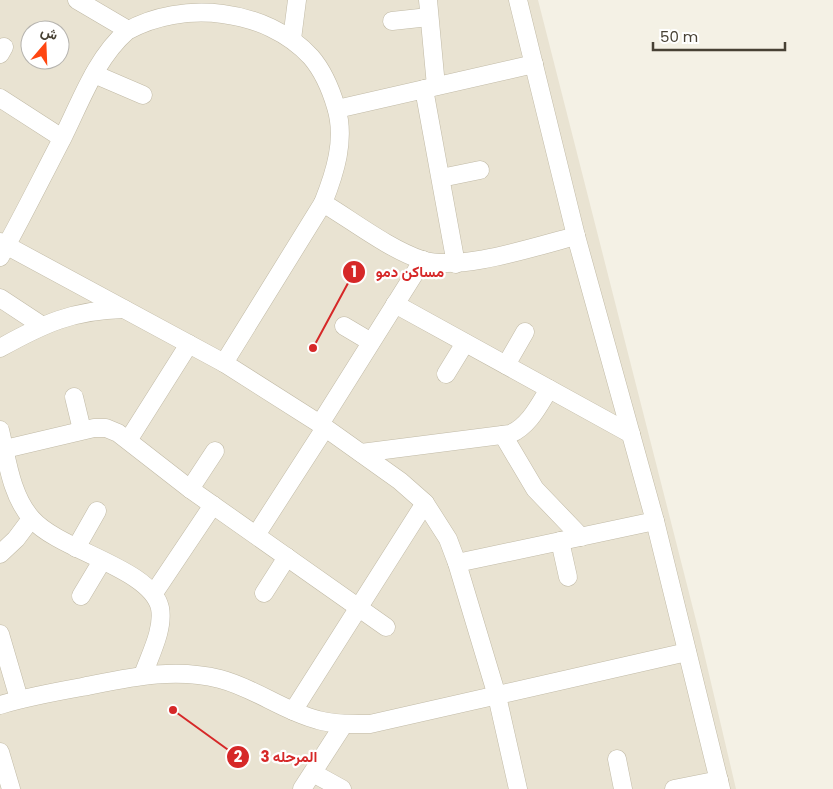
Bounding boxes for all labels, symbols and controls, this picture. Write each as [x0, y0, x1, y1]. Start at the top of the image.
north arrow [20, 20, 70, 70]
scale bar [653, 20, 786, 52]
text: ش [38, 21, 61, 45]
text: 50 m [660, 26, 698, 47]
callout: مساكن دمو [341, 257, 454, 287]
text: 1 [351, 261, 357, 282]
text: مساكن دمو [376, 261, 444, 282]
callout: المرحله 3 [225, 742, 327, 772]
text: 2 [234, 746, 243, 767]
text: المرحله 3 [261, 746, 317, 767]

